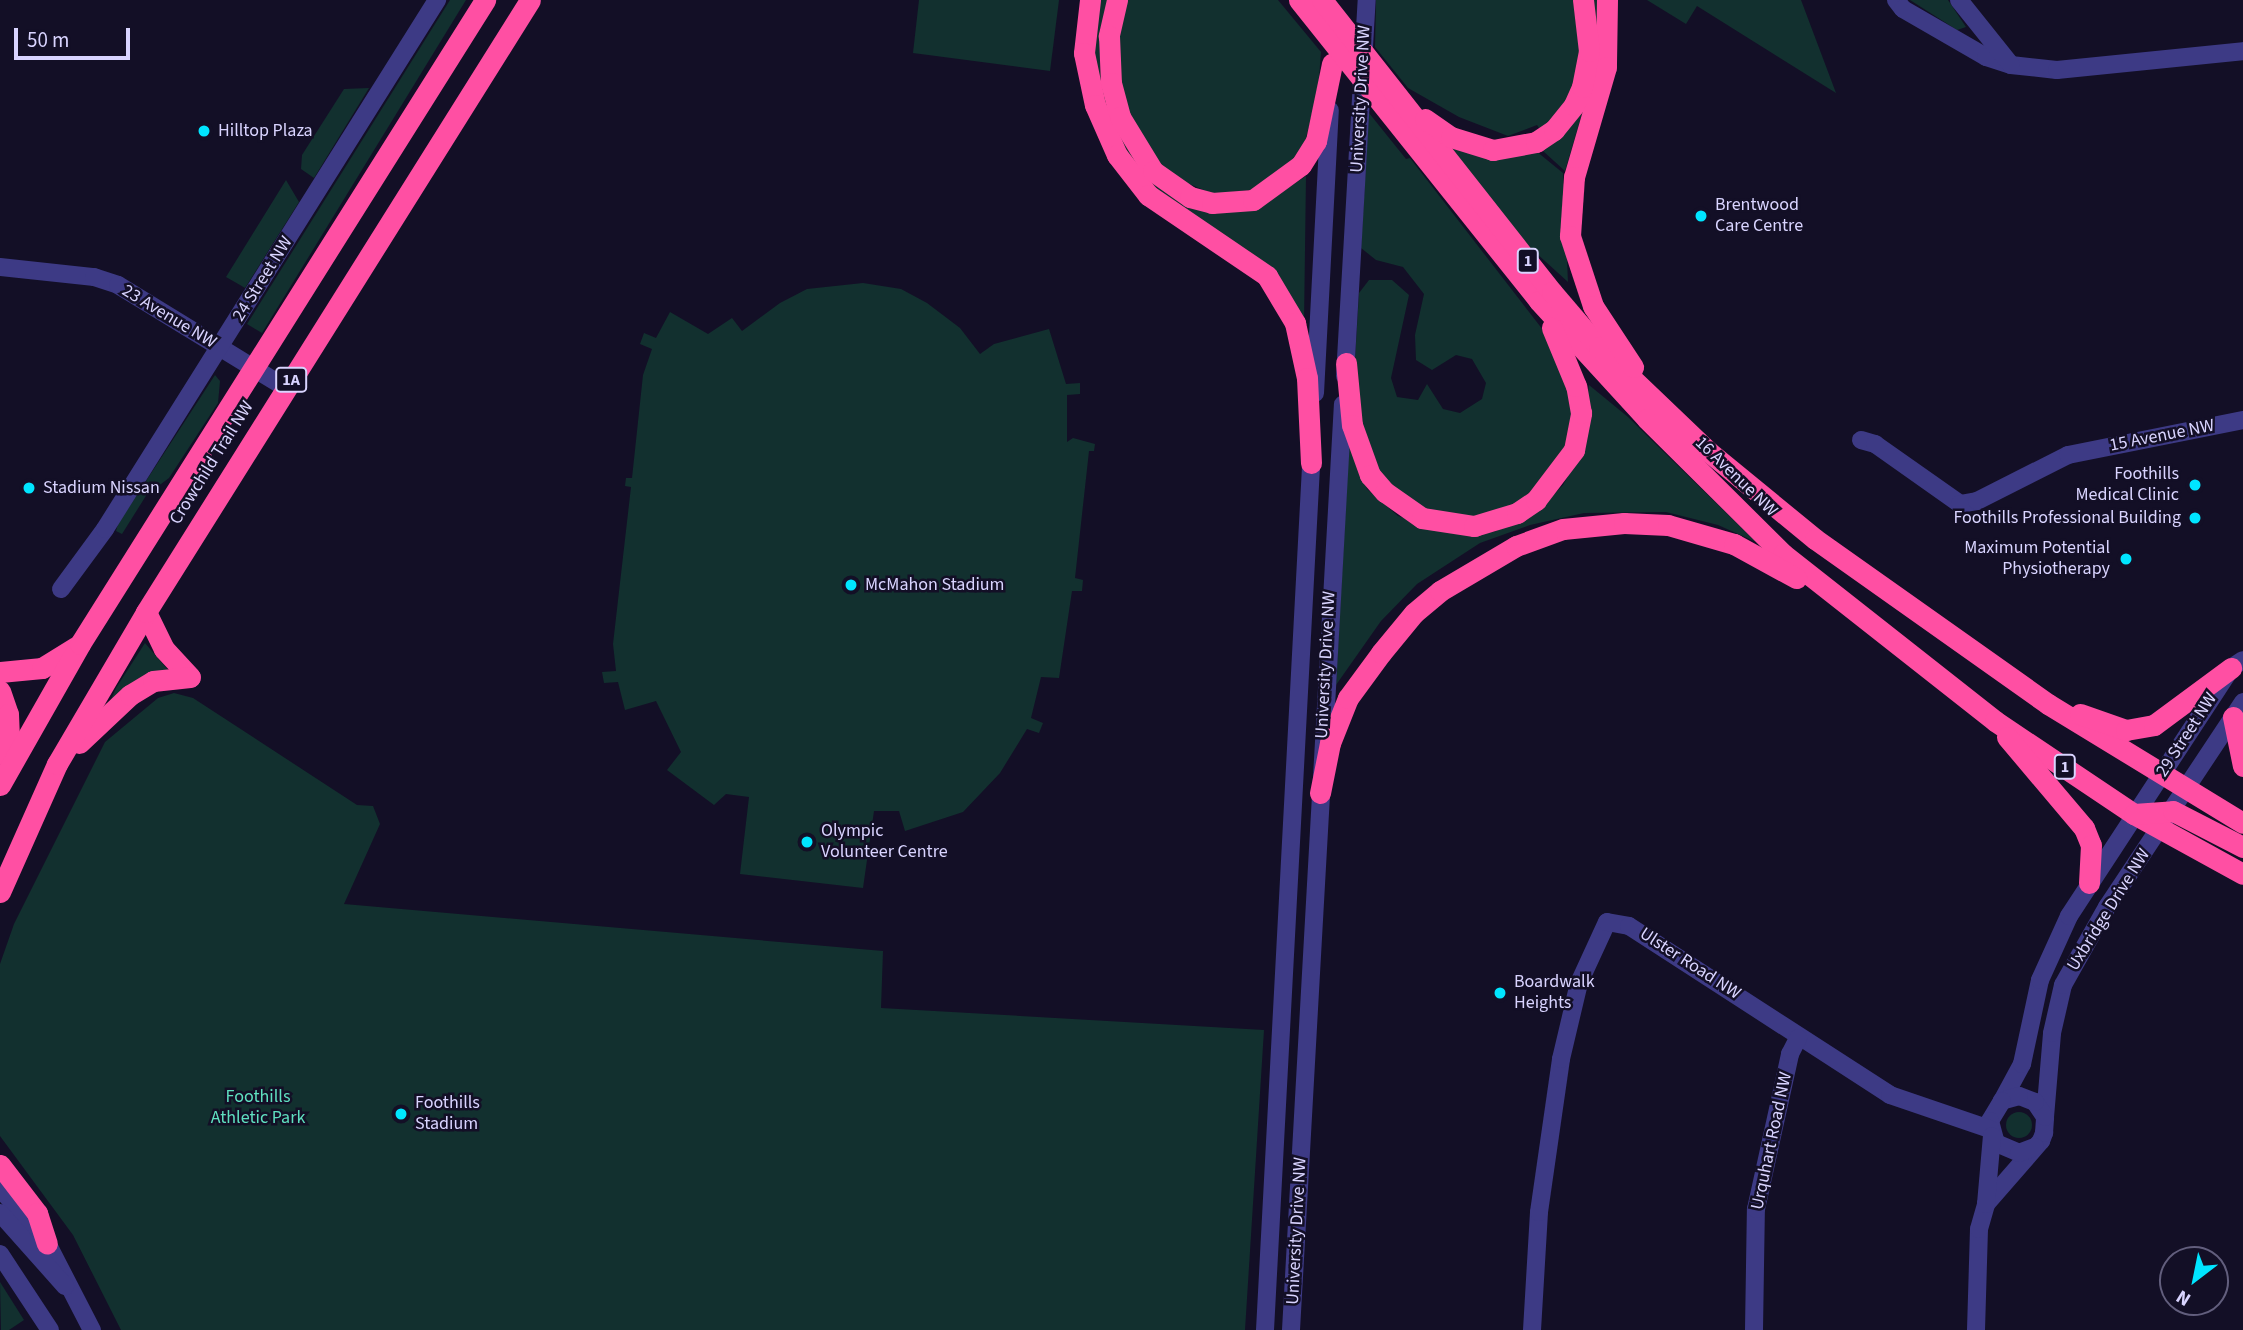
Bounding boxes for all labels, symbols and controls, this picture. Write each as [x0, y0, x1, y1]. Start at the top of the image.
scale bar [18, 14, 133, 58]
text: 50 m [27, 25, 69, 55]
street label: University Drive NW [1346, 25, 1376, 173]
place label: Hilltop Plaza [218, 120, 313, 142]
marker: Hilltop Plaza [196, 123, 212, 139]
place label: Brentwood Care Centre [1715, 195, 1803, 238]
marker: Brentwood Care Centre [1693, 208, 1709, 224]
street label: 24 Street NW [228, 233, 298, 325]
road number: 1 [1516, 248, 1540, 274]
street label: 23 Avenue NW [118, 280, 220, 354]
road number: 1A [274, 368, 308, 392]
street label: Crowchild Trail NW [165, 397, 259, 529]
street label: 15 Avenue NW [2108, 415, 2216, 457]
street label: 16 Avenue NW [1690, 432, 1782, 522]
place label: Foothills Medical Clinic [2076, 464, 2179, 506]
marker: Foothills Medical Clinic [2185, 475, 2205, 495]
place label: Stadium Nissan [43, 477, 160, 499]
marker: Stadium Nissan [21, 480, 37, 496]
place label: Foothills Professional Building [1953, 507, 2181, 529]
marker: Foothills Professional Building [2187, 510, 2203, 526]
place label: Maximum Potential Physiotherapy [1964, 538, 2110, 580]
marker: Maximum Potential Physiotherapy [2116, 549, 2136, 569]
place label: McMahon Stadium [865, 574, 1005, 596]
marker: McMahon Stadium [843, 577, 859, 593]
street label: University Drive NW [1311, 591, 1341, 739]
street label: 29 Street NW [2152, 689, 2222, 781]
road number: 1 [2053, 754, 2077, 780]
place label: Olympic Volunteer Centre [821, 821, 948, 864]
marker: Olympic Volunteer Centre [799, 834, 815, 850]
street label: Uxbridge Drive NW [2063, 845, 2155, 975]
street label: Ulster Road NW [1635, 923, 1745, 1005]
place label: Boardwalk Heights [1514, 972, 1595, 1014]
marker: Boardwalk Heights [1492, 985, 1508, 1001]
street label: Urquhart Road NW [1747, 1070, 1797, 1212]
park label: Foothills Athletic Park [211, 1087, 305, 1130]
place label: Foothills Stadium [415, 1093, 480, 1136]
marker: Foothills Stadium [393, 1106, 409, 1122]
street label: University Drive NW [1282, 1157, 1312, 1305]
north arrow [2159, 1246, 2229, 1316]
text: N [2171, 1283, 2196, 1312]

